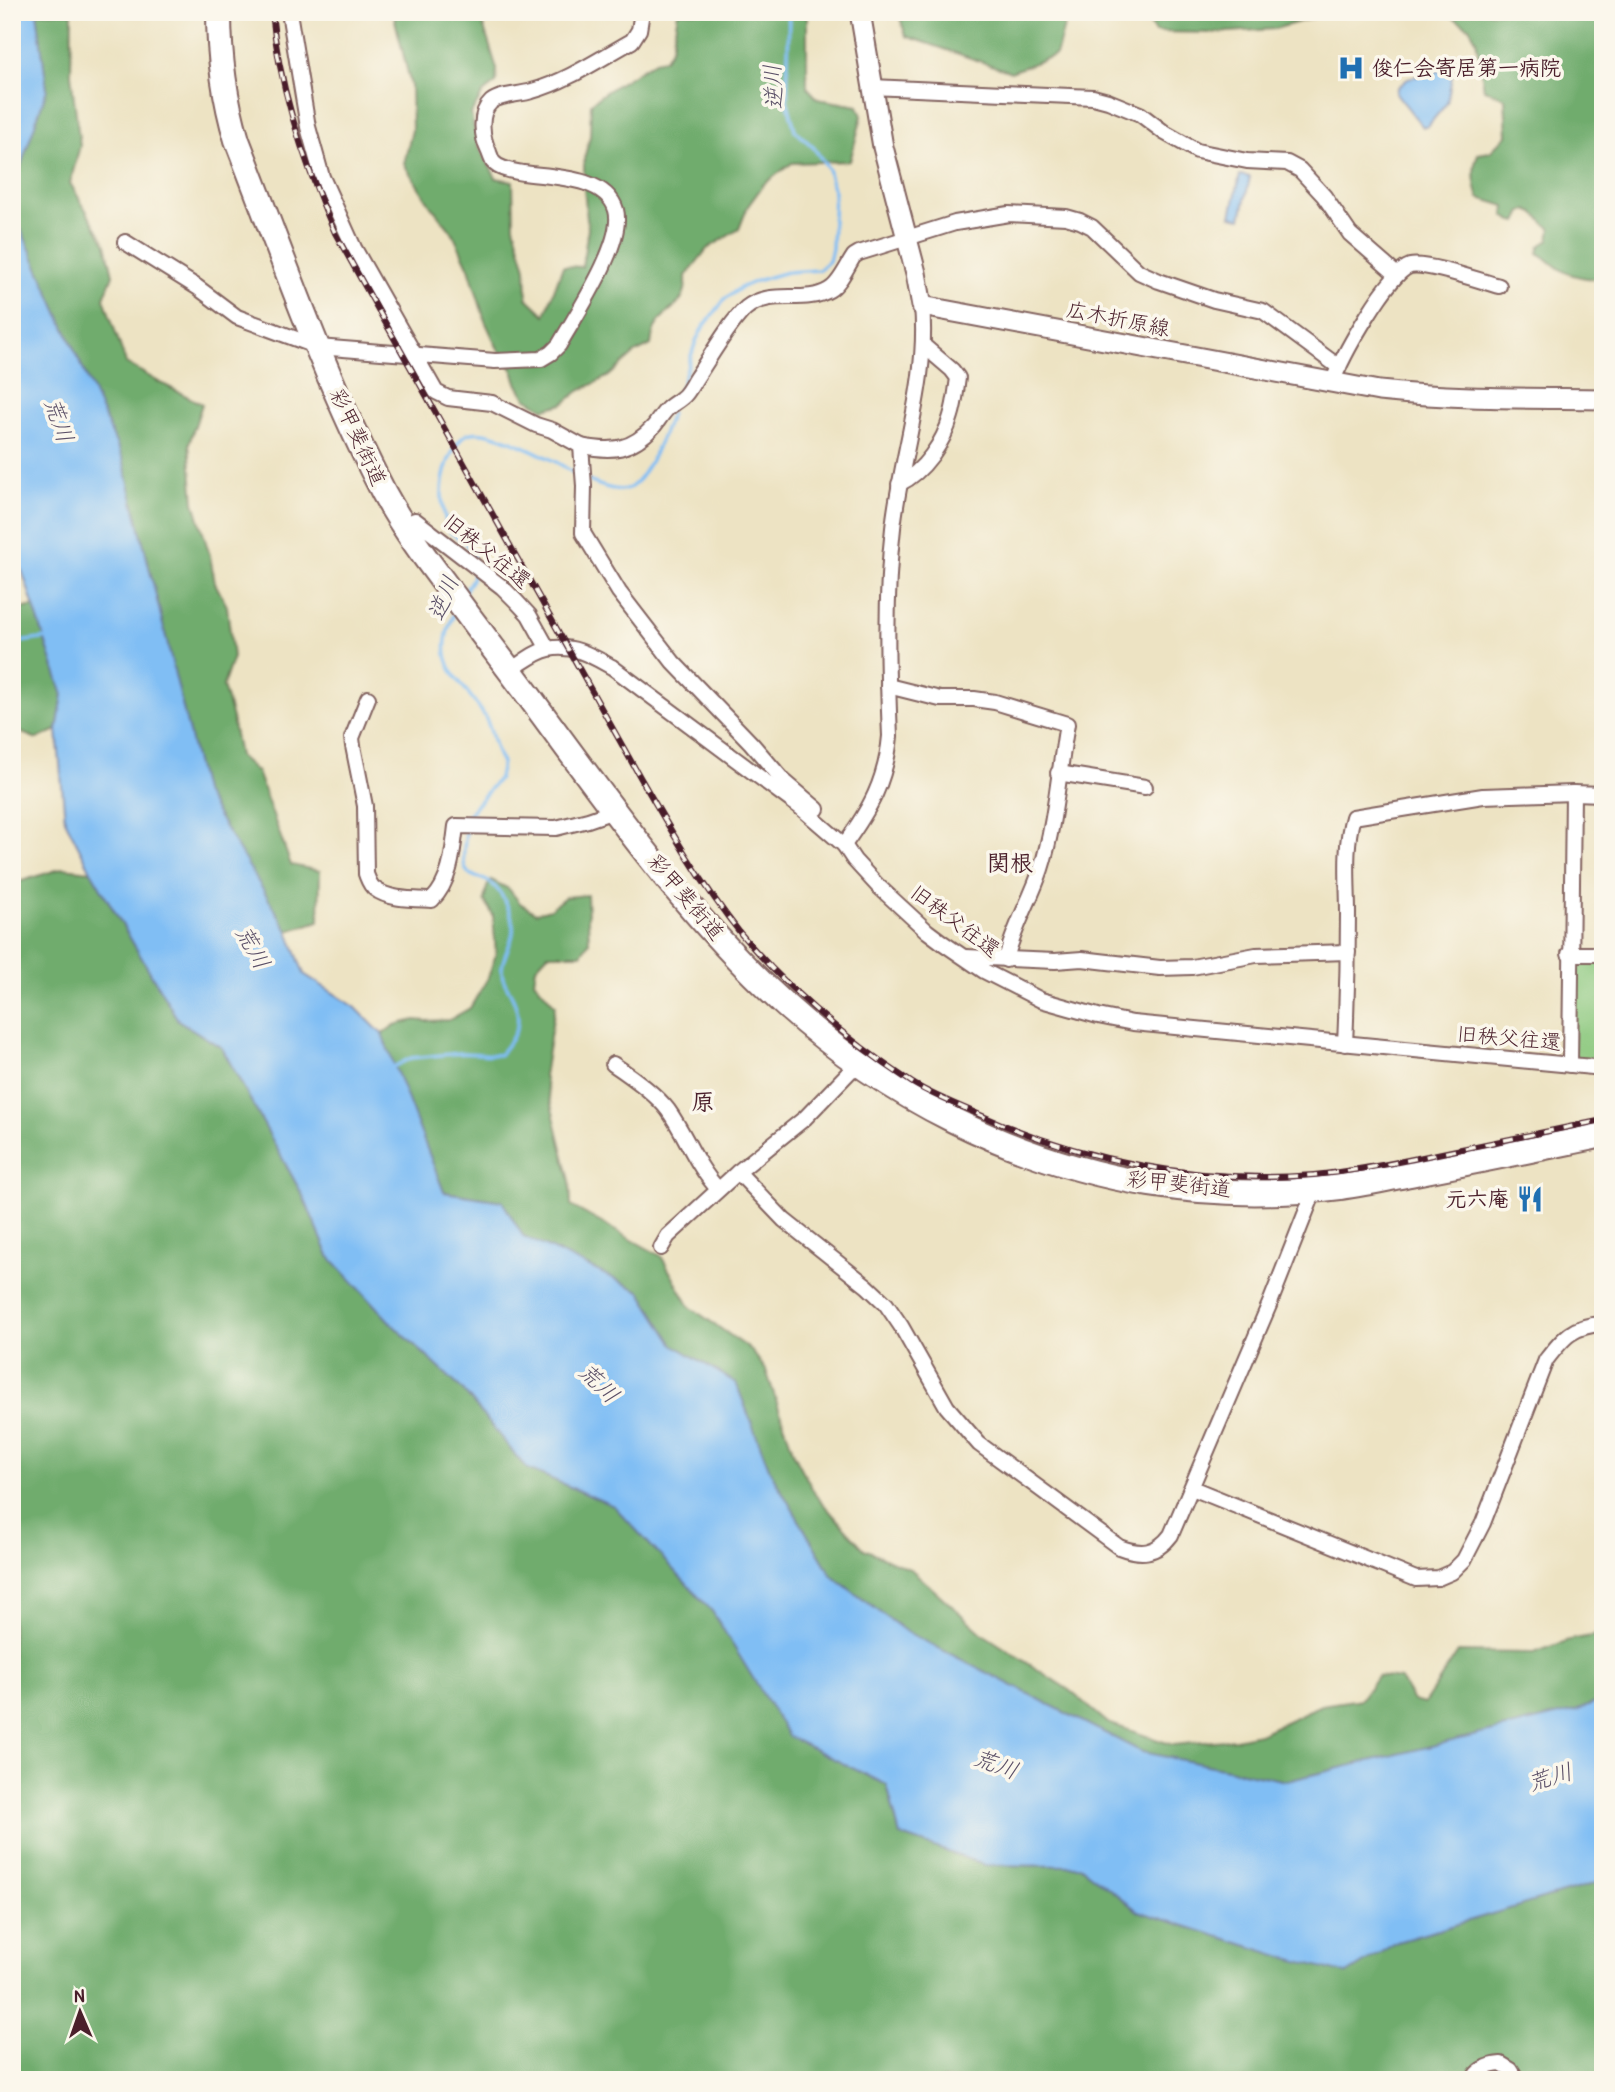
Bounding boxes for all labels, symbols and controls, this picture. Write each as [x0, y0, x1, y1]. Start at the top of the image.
hospital icon: 俊仁会寄居第一病院 [1336, 53, 1366, 83]
place label: 俊仁会寄居第一病院 [1372, 53, 1561, 82]
water label: 逆川 [756, 63, 789, 111]
street label: 広木折原線 [1064, 294, 1172, 343]
street label: 彩甲斐街道 [323, 383, 394, 490]
water label: 荒川 [37, 393, 82, 447]
street label: 旧秩父往還 [437, 506, 537, 595]
water label: 逆川 [420, 571, 466, 625]
street label: 彩甲斐街道 [642, 847, 731, 946]
district label: 関根 [987, 847, 1033, 878]
street label: 旧秩父往還 [905, 877, 1006, 964]
water label: 荒川 [229, 919, 278, 974]
street label: 旧秩父往還 [1455, 1018, 1563, 1057]
district label: 原 [692, 1086, 715, 1117]
street label: 彩甲斐街道 [1125, 1164, 1233, 1203]
place label: 元六庵 [1446, 1184, 1509, 1213]
restaurant icon: 元六庵 [1515, 1184, 1545, 1214]
water label: 荒川 [572, 1356, 627, 1410]
water label: 荒川 [969, 1741, 1023, 1786]
water label: 荒川 [1523, 1755, 1576, 1798]
north arrow [46, 1976, 116, 2046]
text: N [74, 1982, 85, 2008]

